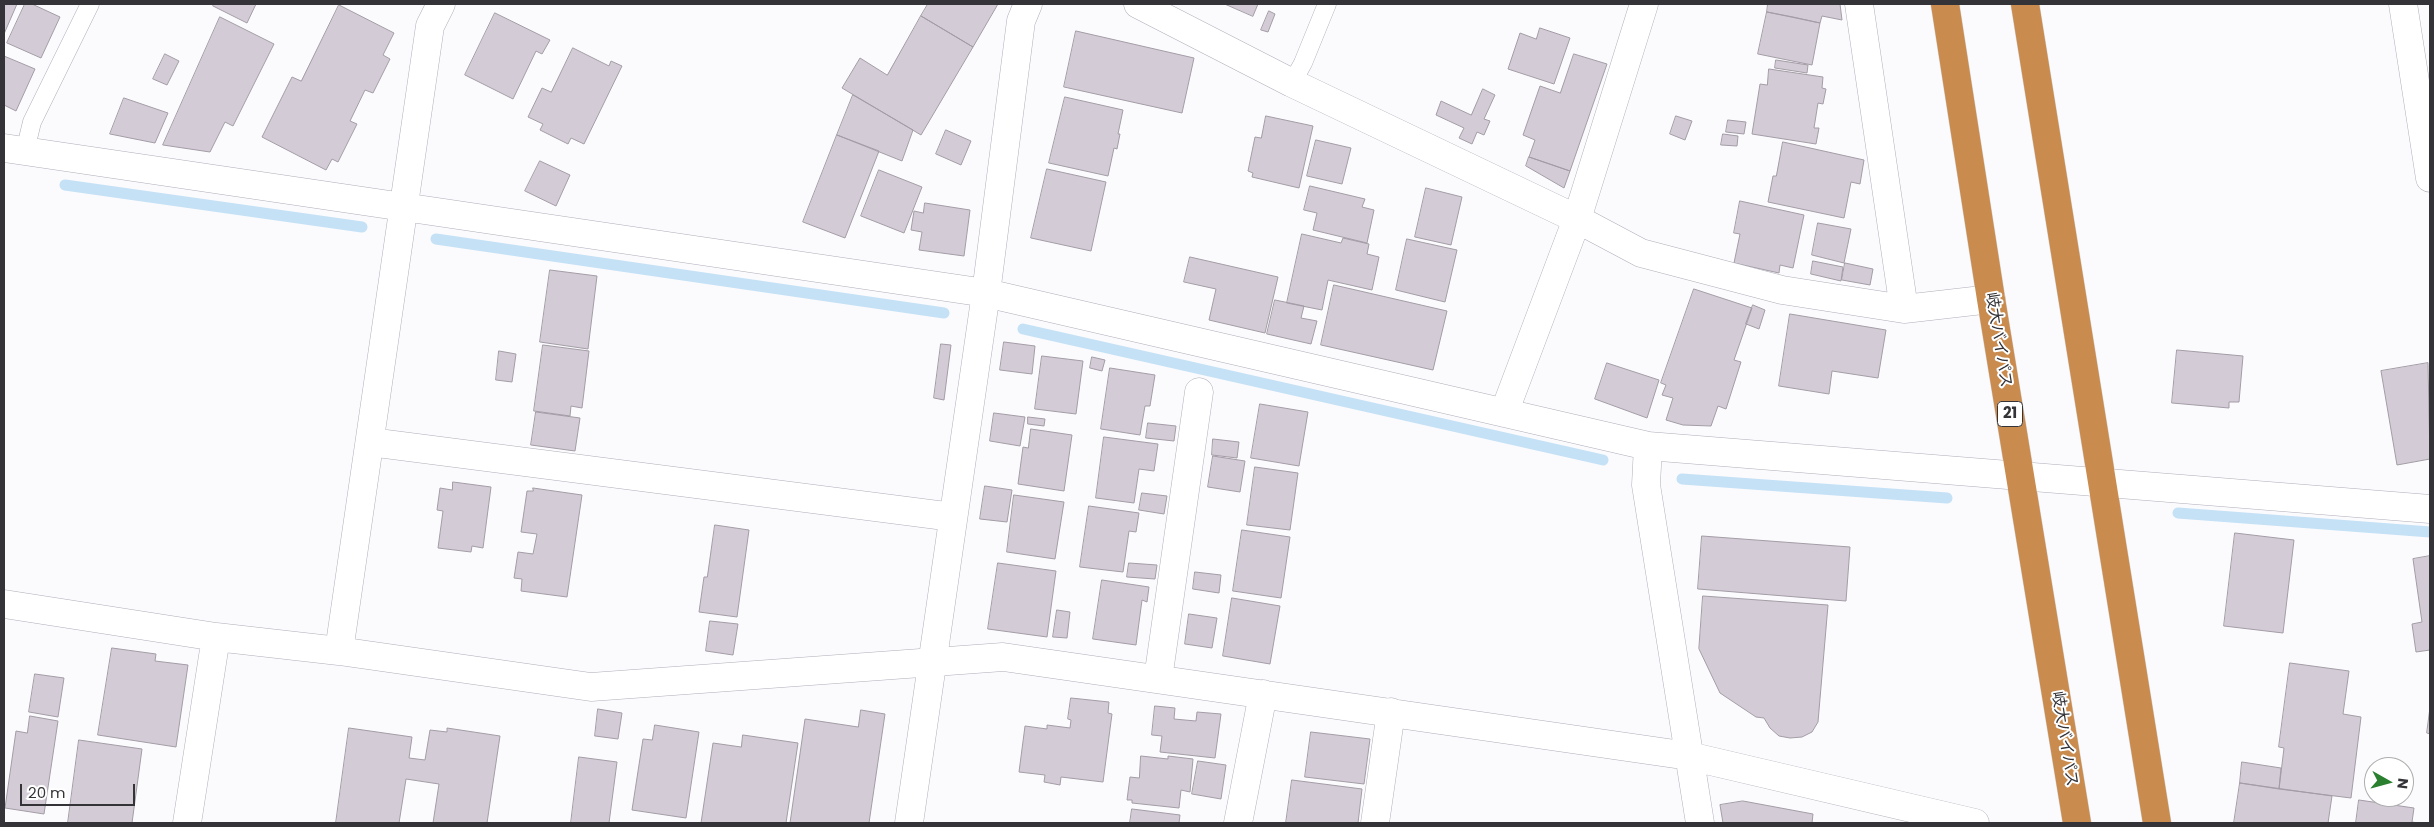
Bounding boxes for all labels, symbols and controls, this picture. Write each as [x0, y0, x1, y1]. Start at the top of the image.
street label: 岐大バイパス [1981, 291, 2015, 389]
road number: 21 [1998, 402, 2022, 426]
street label: 岐大バイパス [2047, 690, 2081, 788]
north arrow [2364, 757, 2414, 807]
scale bar [22, 774, 138, 806]
text: N [2392, 777, 2413, 790]
text: 20 m [28, 782, 66, 803]

